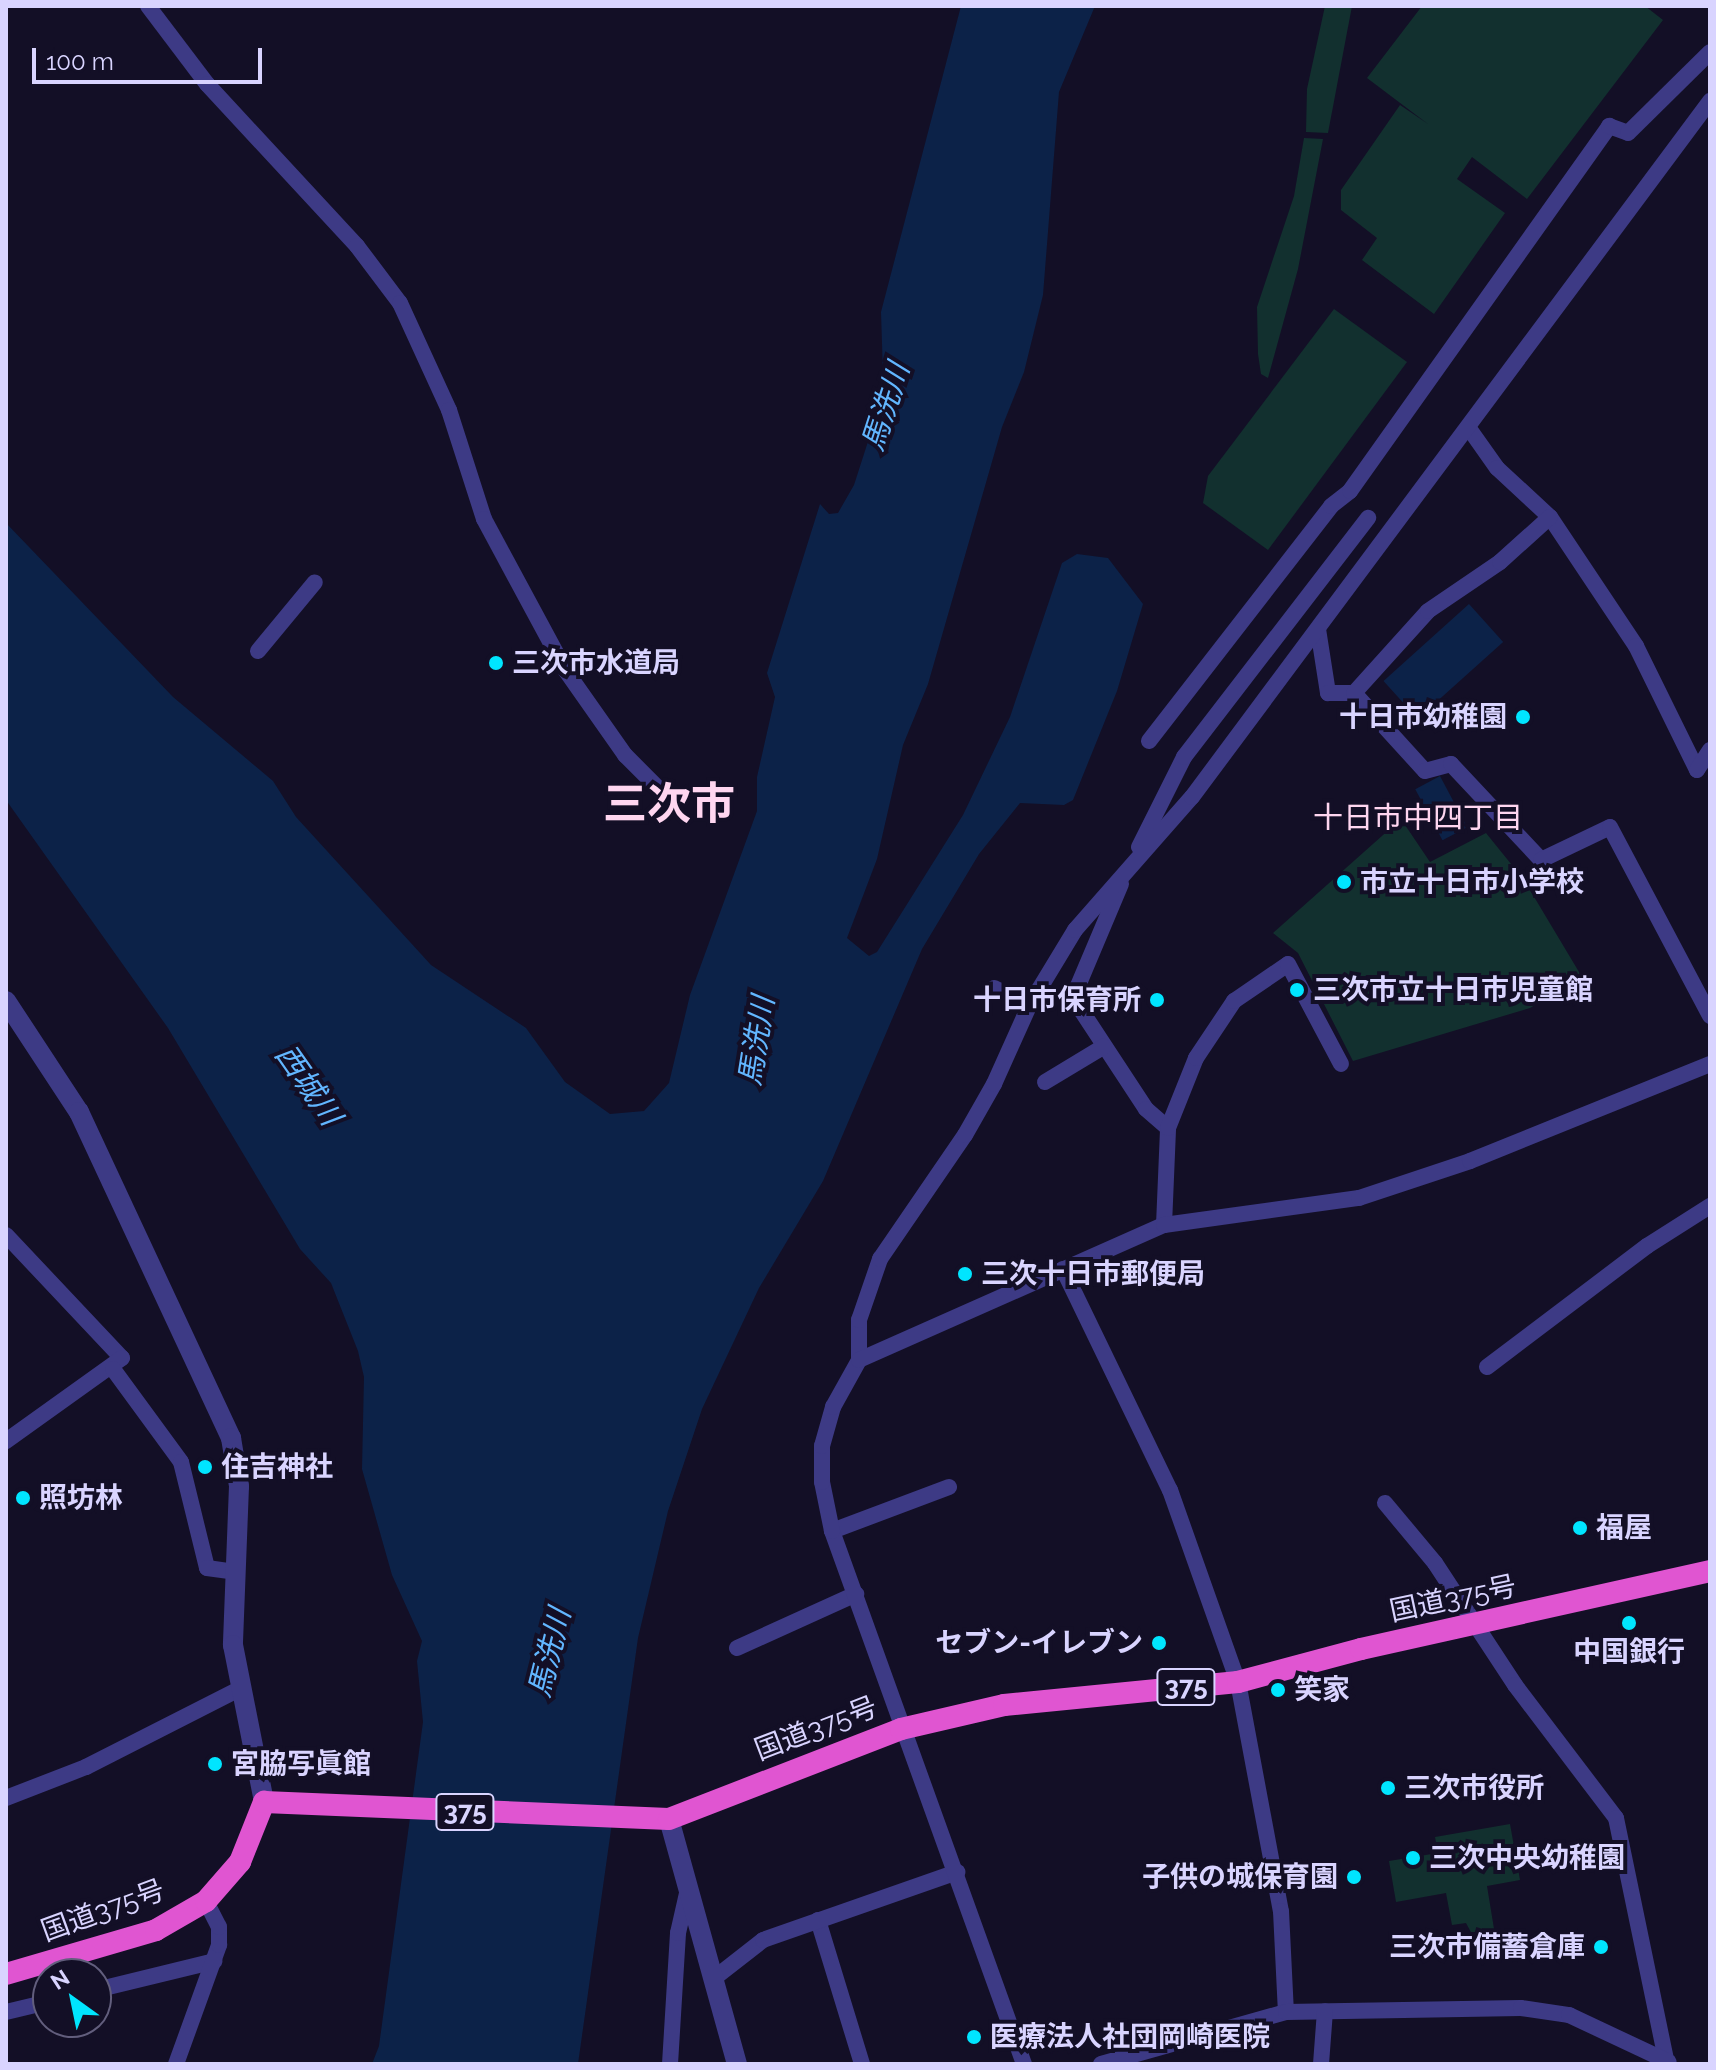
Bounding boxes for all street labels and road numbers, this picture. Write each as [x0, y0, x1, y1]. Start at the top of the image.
street label: 国道375号 [1387, 1569, 1519, 1629]
road number: 375 [1156, 1665, 1216, 1709]
street label: 国道375号 [750, 1690, 882, 1768]
road number: 375 [435, 1790, 495, 1834]
street label: 国道375号 [37, 1873, 169, 1949]

